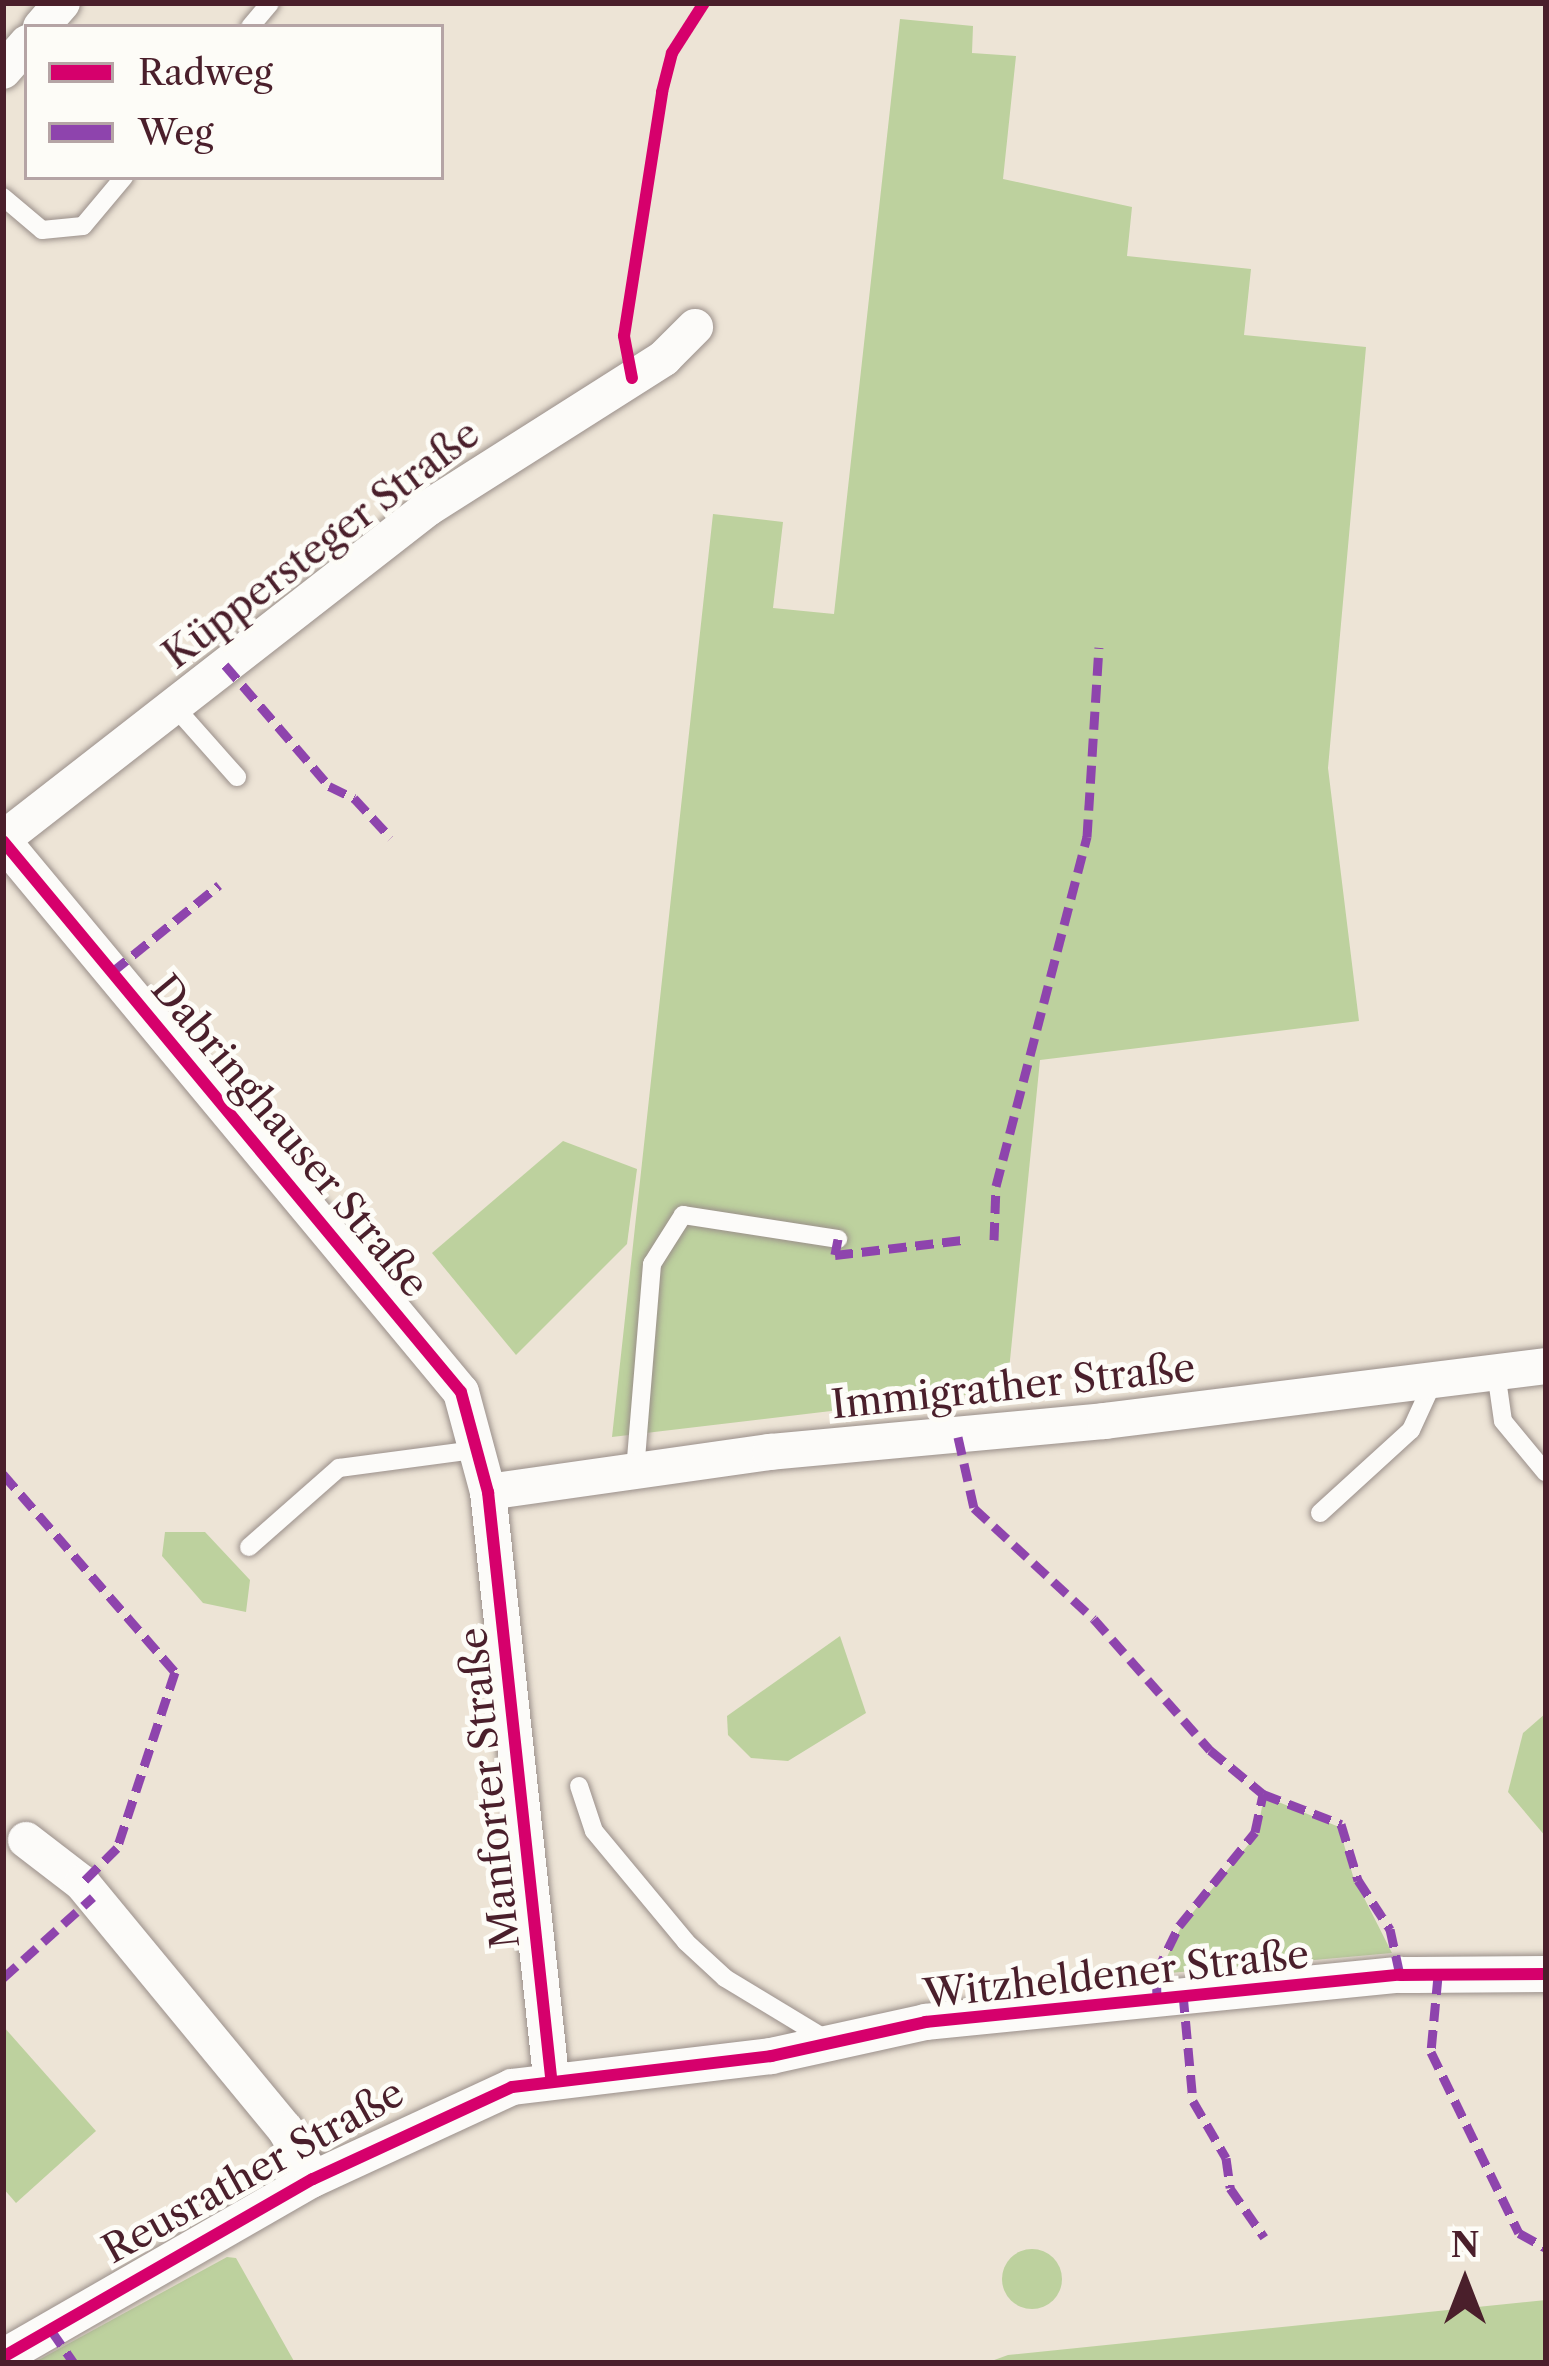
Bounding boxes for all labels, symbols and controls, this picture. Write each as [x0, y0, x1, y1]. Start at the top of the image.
legend [24, 24, 444, 180]
text: Radweg [138, 50, 273, 94]
text: Weg [138, 110, 214, 154]
street label: Küppersteger Straße [153, 410, 489, 678]
street label: Dabringhauser Straße [141, 965, 439, 1307]
street label: Immigrather Straße [828, 1344, 1198, 1428]
street label: Manforter Straße [449, 1625, 529, 1951]
street label: Witzheldener Straße [921, 1930, 1311, 2018]
street label: Reusrather Straße [94, 2069, 412, 2273]
north arrow [1405, 2222, 1525, 2342]
text: N [1451, 2225, 1479, 2266]

